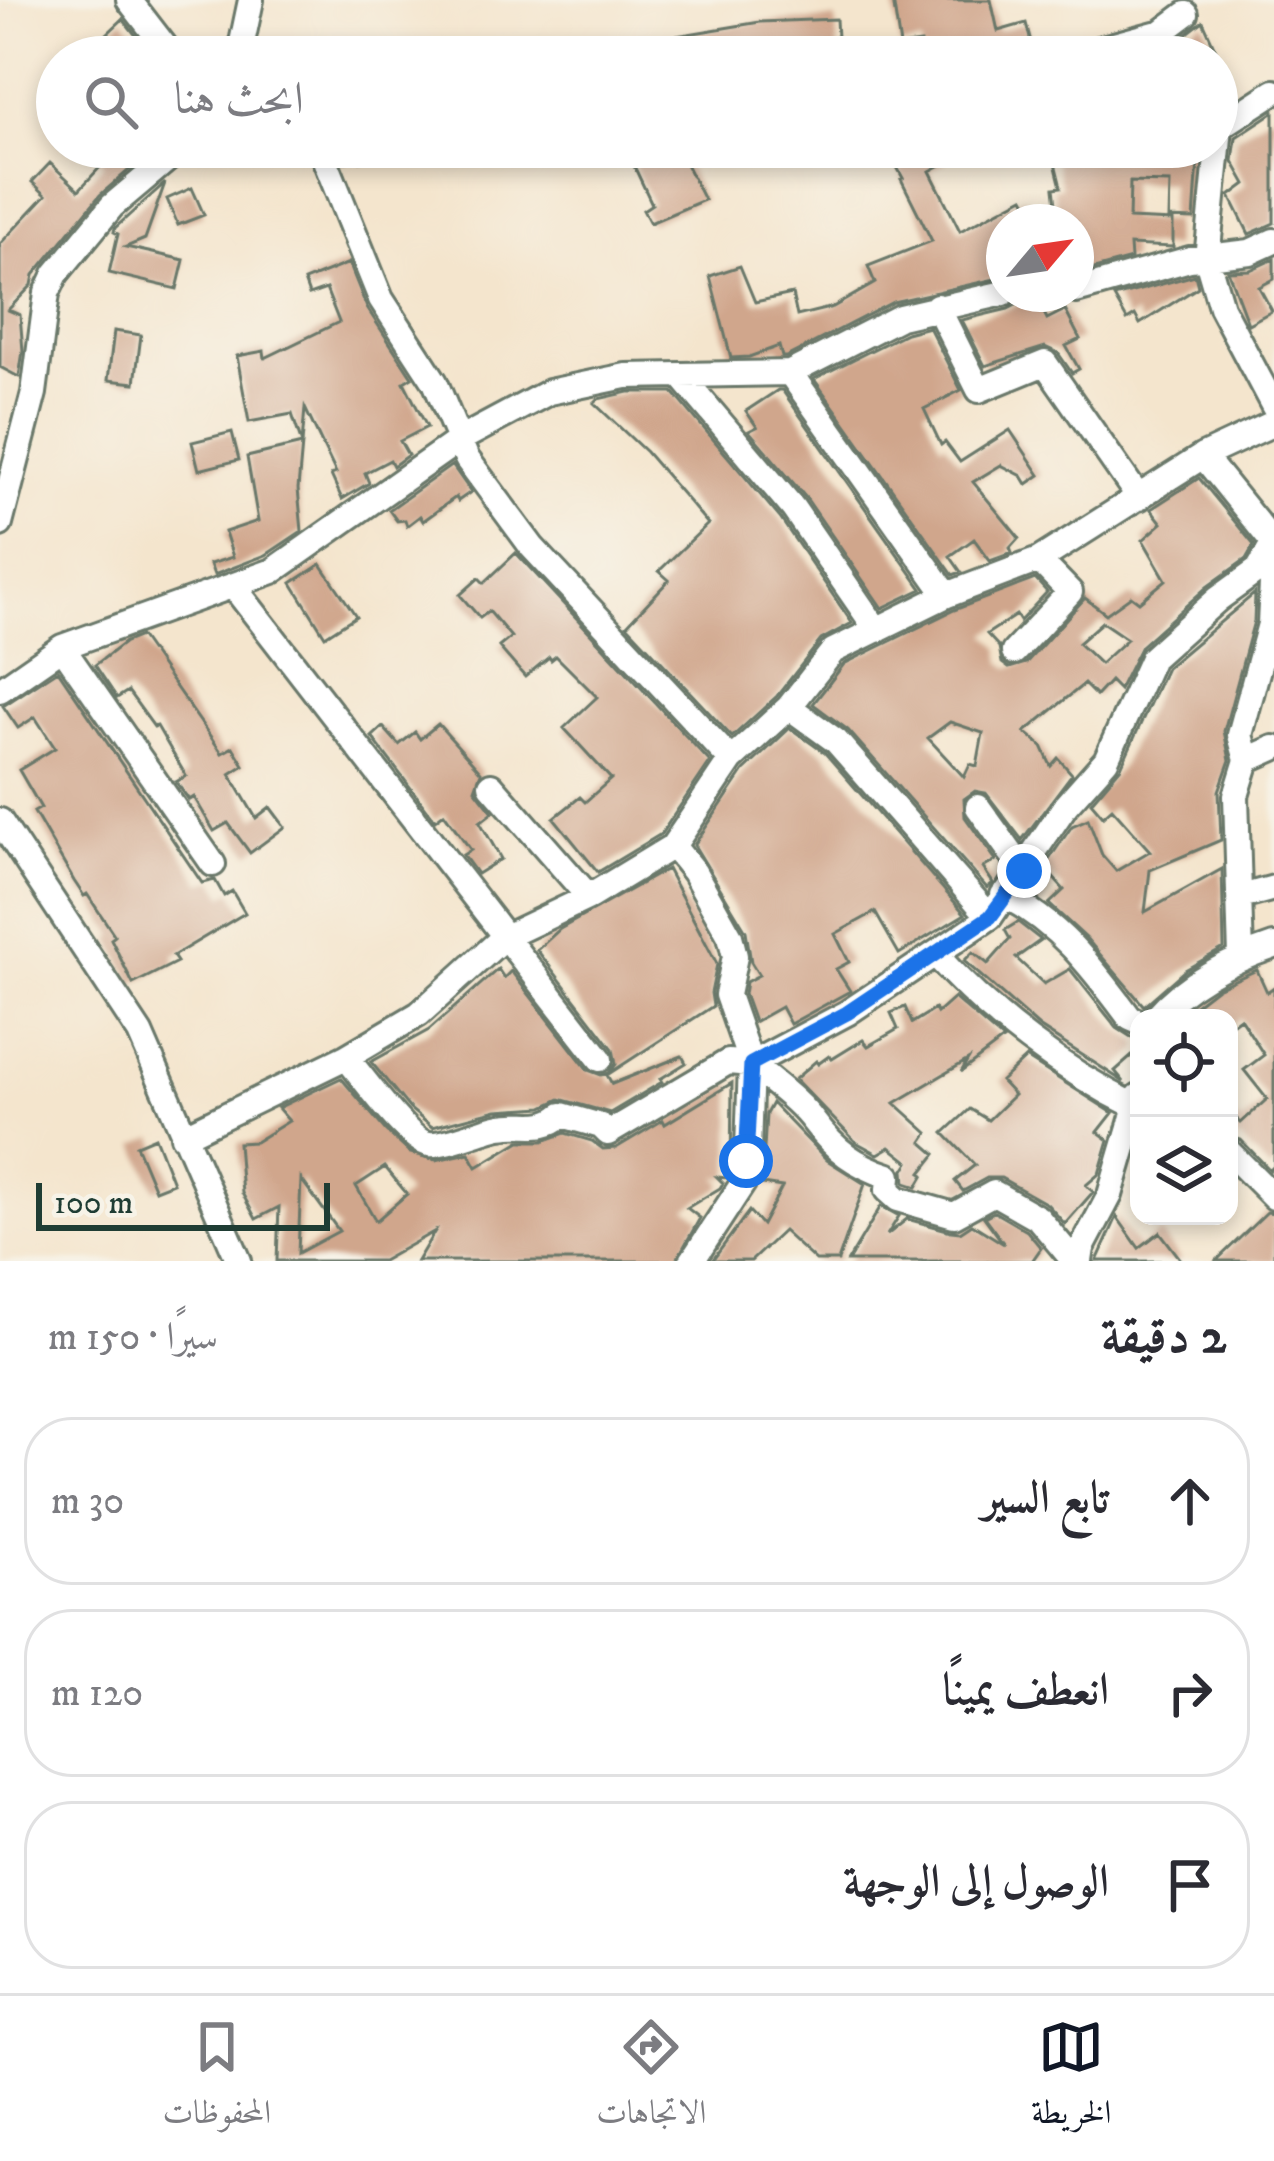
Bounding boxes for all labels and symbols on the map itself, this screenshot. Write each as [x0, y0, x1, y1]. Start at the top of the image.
north arrow [986, 204, 1094, 312]
route end [997, 844, 1051, 898]
route start [719, 1134, 773, 1188]
scale bar [36, 1177, 330, 1230]

